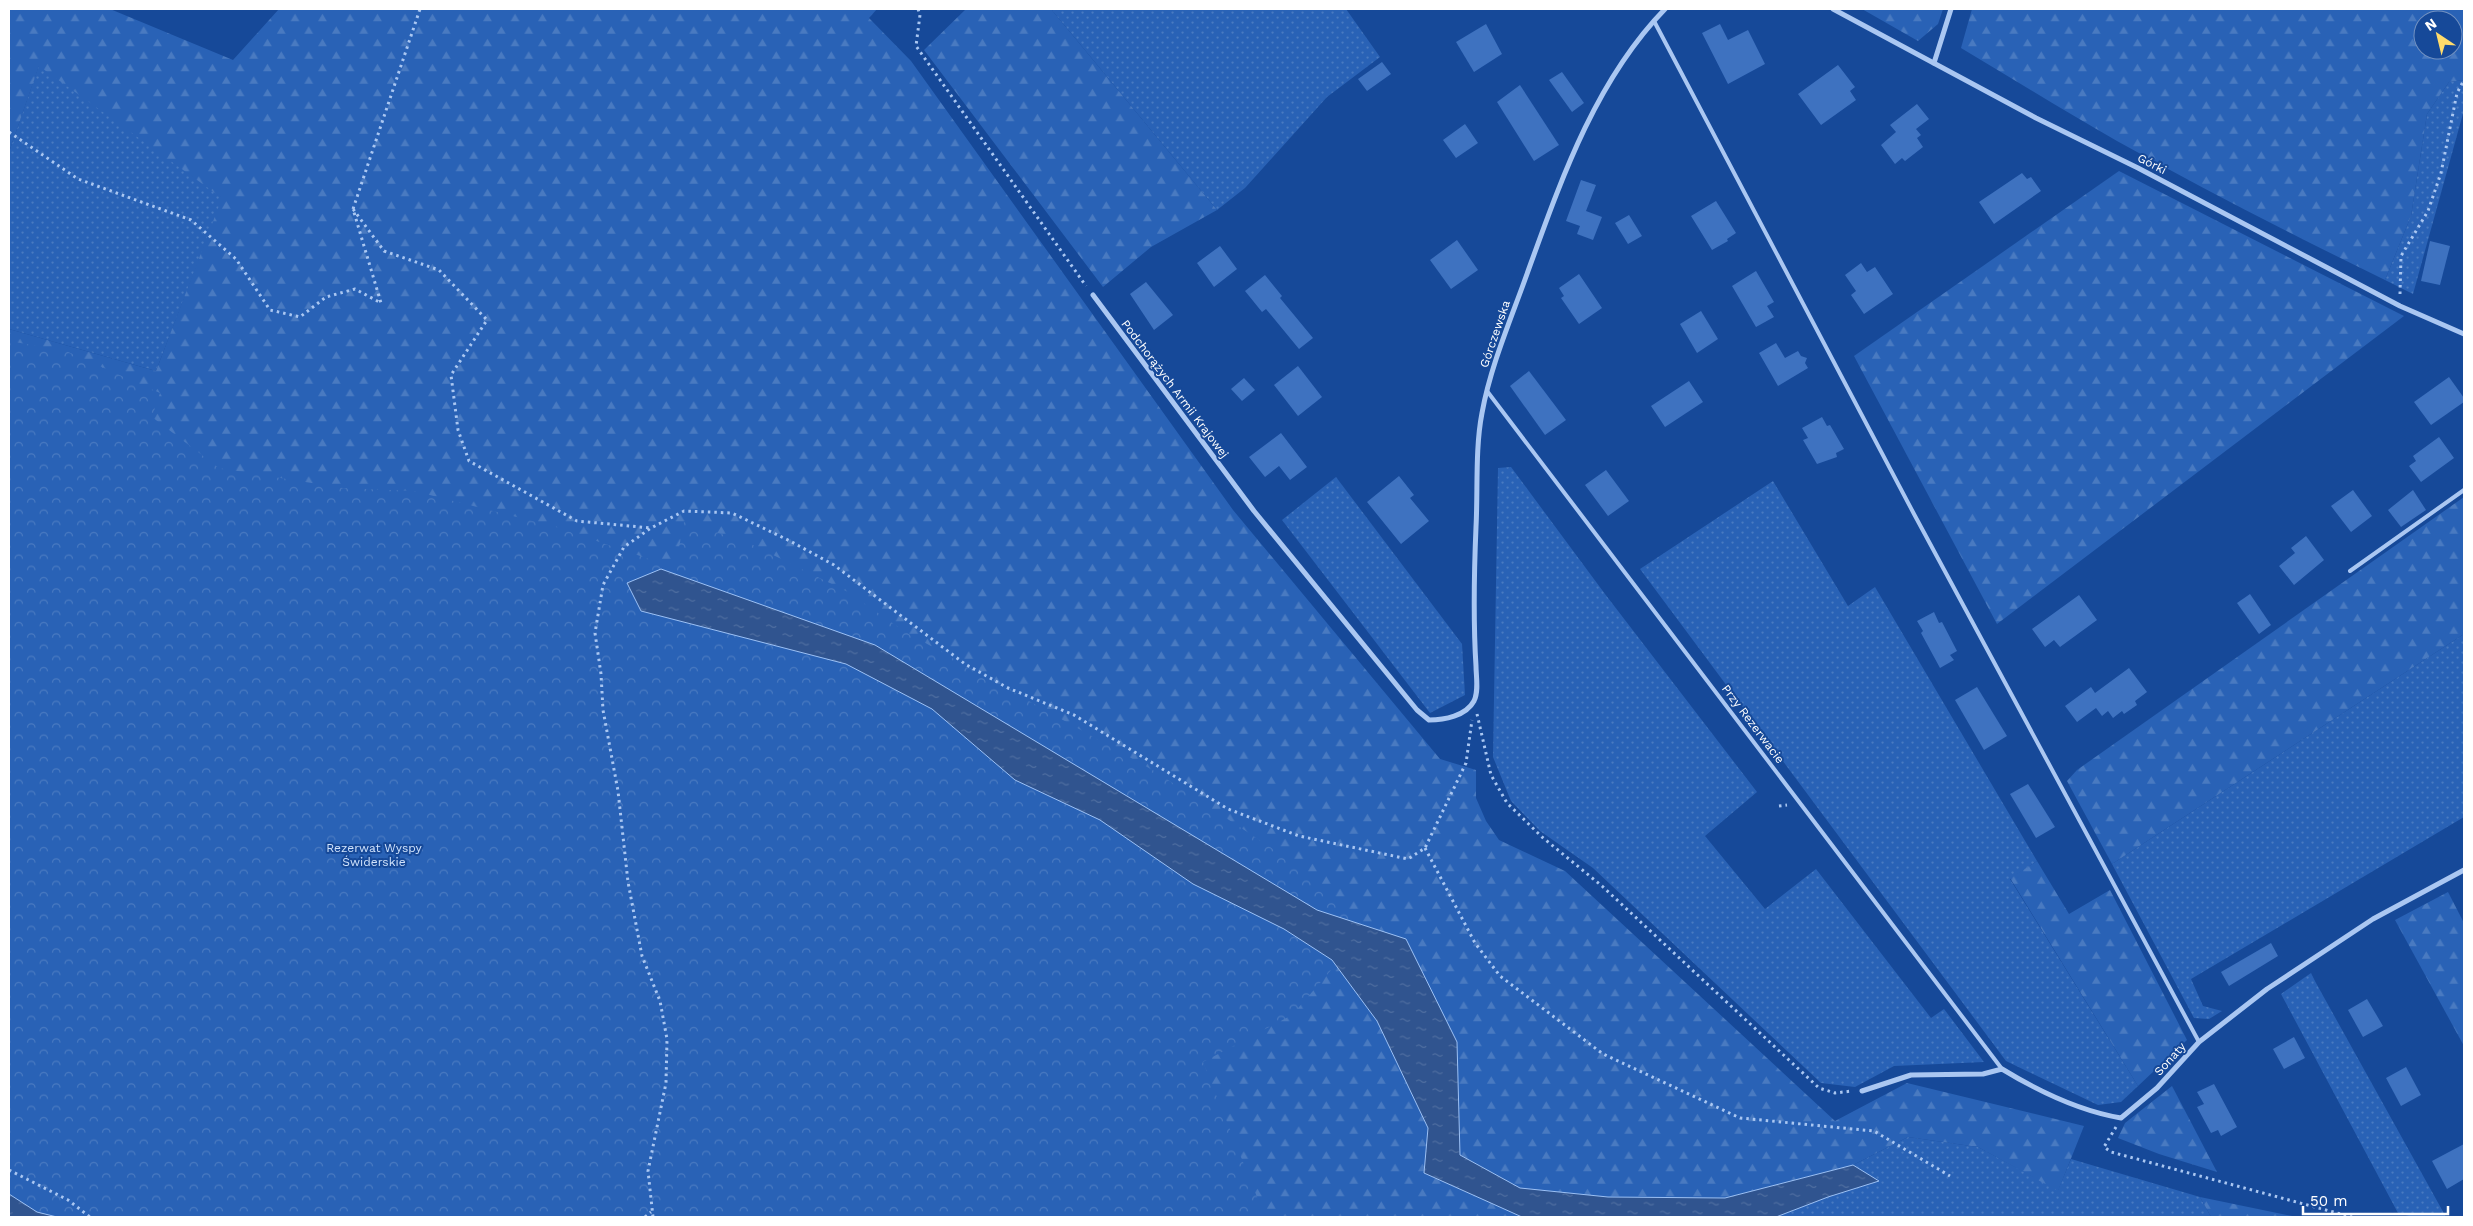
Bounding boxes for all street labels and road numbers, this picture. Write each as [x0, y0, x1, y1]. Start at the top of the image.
street label: Górki [2135, 151, 2169, 177]
street label: Górczewska [1477, 298, 1513, 369]
street label: Podchorążych Armii Krajowej [1118, 317, 1232, 461]
street label: Przy Rezerwacie [1719, 682, 1787, 766]
street label: Sonaty [2151, 1039, 2189, 1079]

